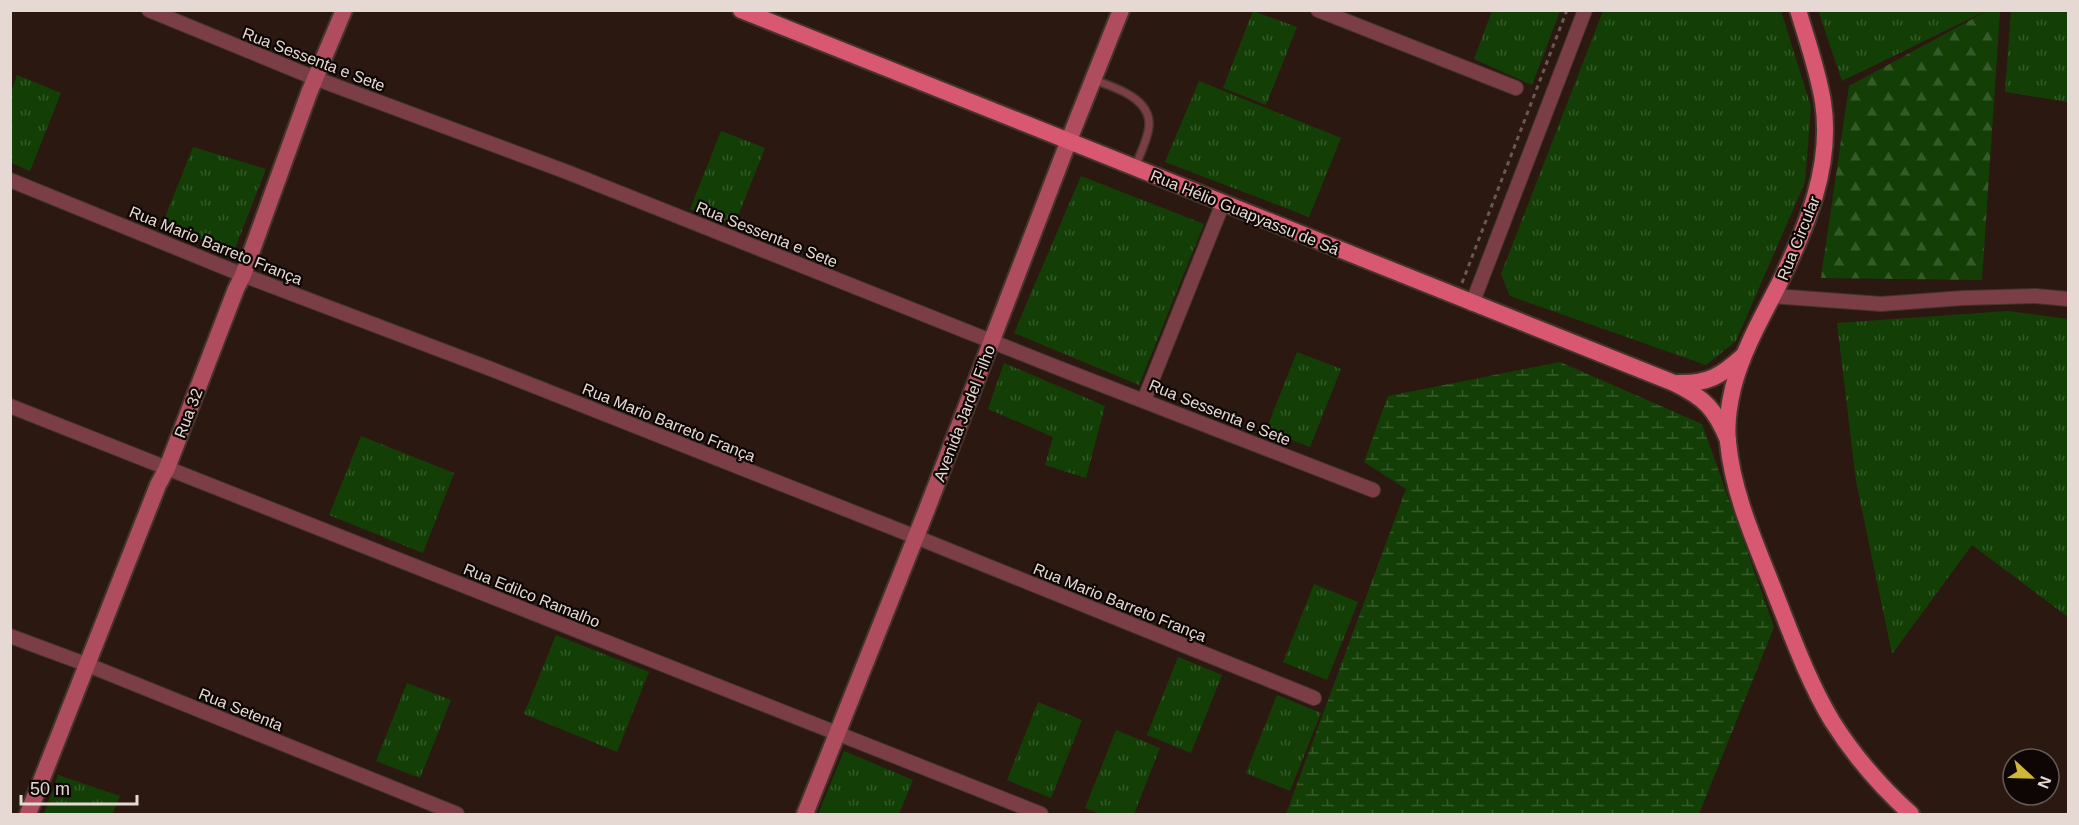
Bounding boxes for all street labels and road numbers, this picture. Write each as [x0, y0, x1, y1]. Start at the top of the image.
street label: Rua Sessenta e Sete [240, 24, 388, 95]
street label: Rua Hélio Guapyassu de Sá [1148, 167, 1342, 258]
street label: Rua Circular [1774, 193, 1823, 283]
street label: Rua Sessenta e Sete [694, 198, 840, 271]
street label: Rua Mario Barreto França [127, 203, 305, 288]
street label: Avenida Jardel Filho [931, 343, 998, 484]
street label: Rua Sessenta e Sete [1147, 376, 1293, 449]
street label: Rua Mario Barreto França [580, 380, 758, 465]
street label: Rua 32 [171, 386, 206, 440]
street label: Rua Edilco Ramalho [461, 560, 603, 631]
street label: Rua Mario Barreto França [1031, 560, 1209, 645]
street label: Rua Setenta [196, 685, 285, 734]

